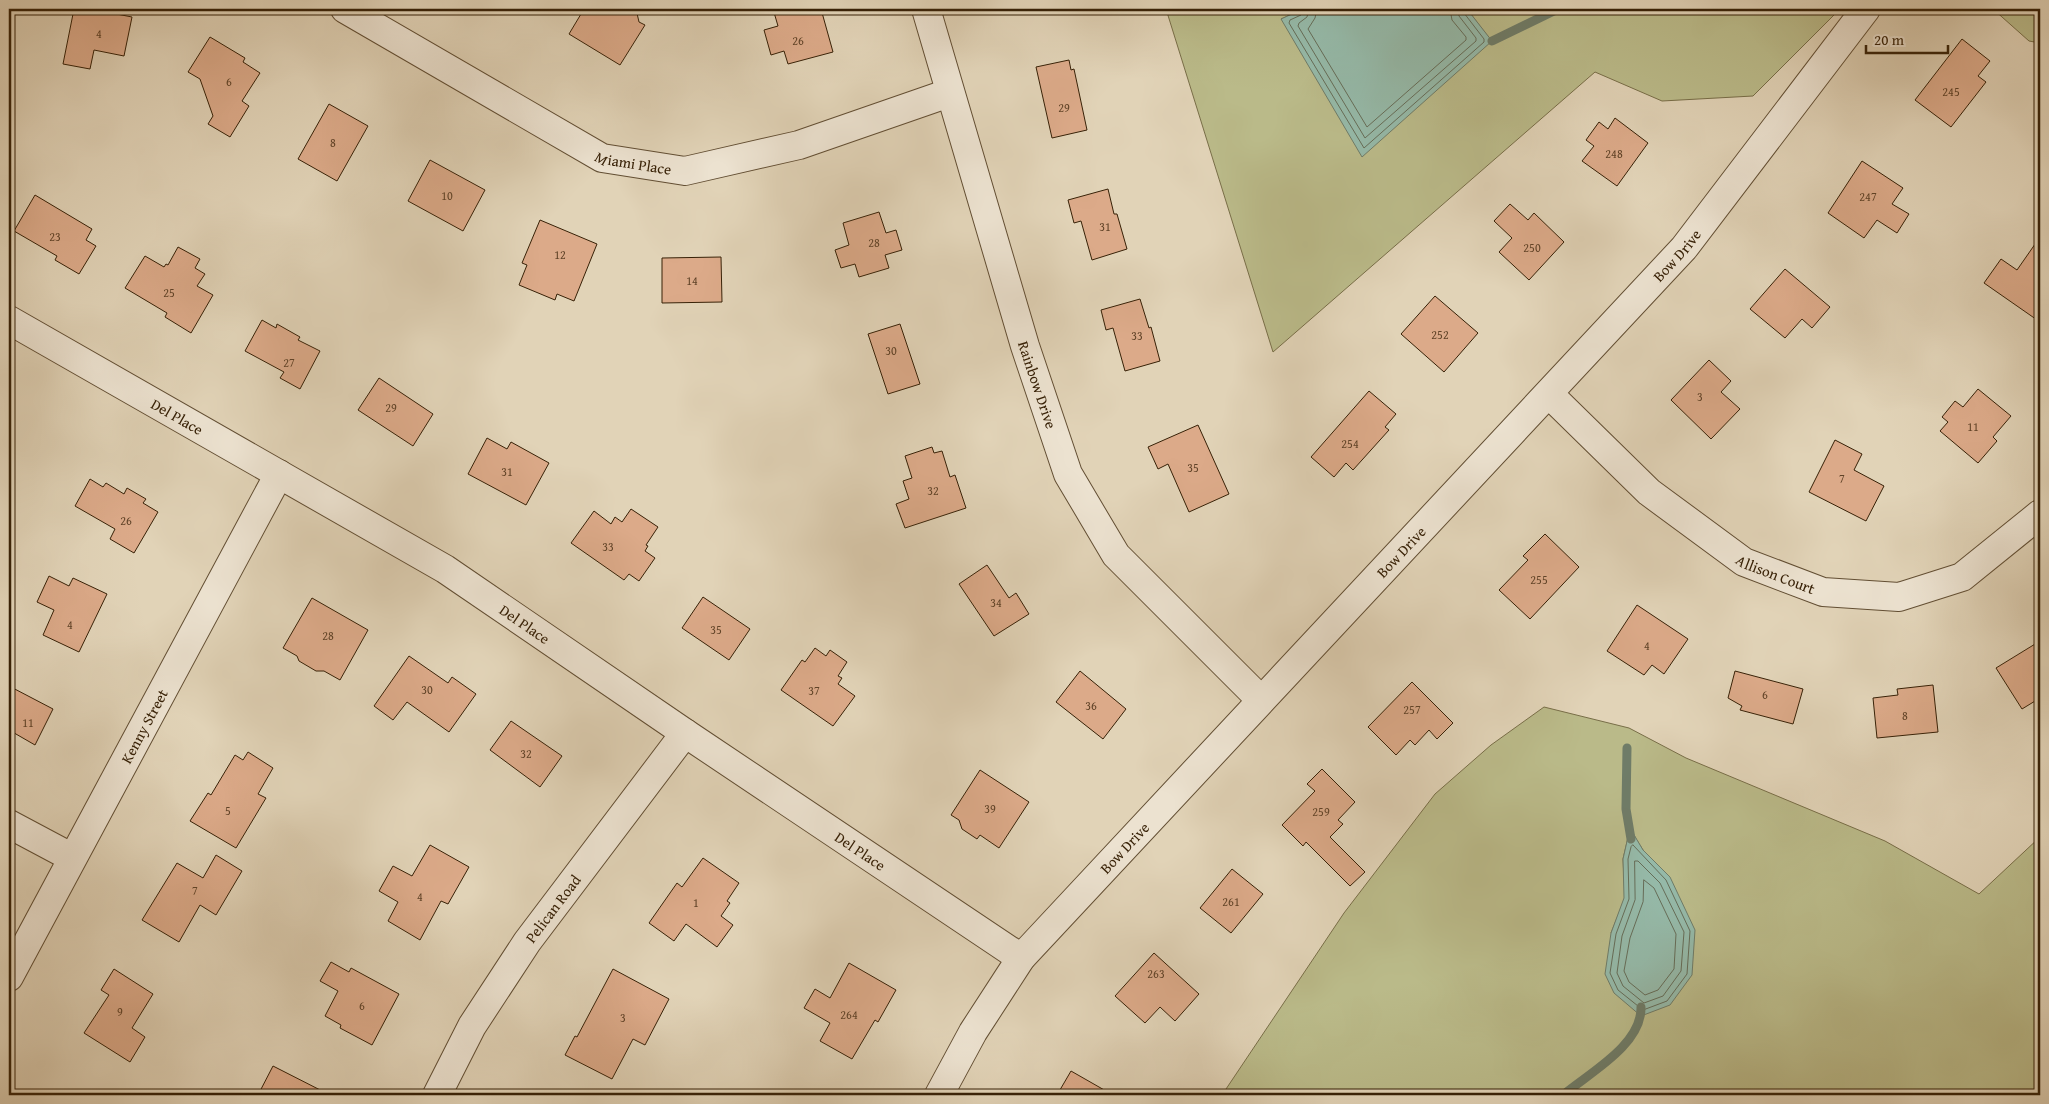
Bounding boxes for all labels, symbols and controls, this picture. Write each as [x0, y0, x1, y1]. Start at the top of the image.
scale bar [1866, 22, 1949, 54]
house number: 4 [96, 25, 102, 42]
text: 20 m [1874, 29, 1905, 50]
house number: 26 [792, 32, 804, 49]
house number: 6 [226, 73, 232, 90]
house number: 245 [1942, 83, 1960, 100]
house number: 29 [1058, 99, 1070, 116]
house number: 8 [330, 134, 336, 151]
house number: 248 [1605, 145, 1623, 162]
street label: Miami Place [591, 146, 673, 179]
house number: 10 [441, 187, 453, 204]
house number: 247 [1859, 188, 1877, 205]
house number: 31 [1099, 218, 1111, 235]
street label: Bow Drive [1648, 224, 1705, 286]
house number: 23 [49, 228, 61, 245]
house number: 28 [868, 234, 880, 251]
house number: 250 [1523, 239, 1541, 256]
house number: 12 [554, 246, 566, 263]
house number: 14 [686, 272, 698, 289]
house number: 25 [163, 284, 175, 301]
house number: 252 [1431, 326, 1449, 343]
house number: 33 [1131, 327, 1143, 344]
street label: Rainbow Drive [1014, 338, 1062, 431]
house number: 30 [885, 342, 897, 359]
house number: 27 [283, 354, 295, 371]
house number: 3 [1697, 388, 1703, 405]
street label: Del Place [148, 393, 207, 439]
house number: 29 [385, 399, 397, 416]
house number: 11 [1967, 418, 1979, 435]
house number: 254 [1341, 435, 1359, 452]
house number: 35 [1187, 459, 1199, 476]
house number: 31 [501, 463, 513, 480]
house number: 7 [1839, 470, 1845, 487]
house number: 32 [927, 482, 939, 499]
house number: 26 [120, 512, 132, 529]
street label: Bow Drive [1371, 521, 1430, 582]
house number: 33 [602, 538, 614, 555]
street label: Allison Court [1732, 549, 1819, 599]
house number: 255 [1530, 571, 1548, 588]
house number: 34 [990, 594, 1002, 611]
street label: Del Place [496, 599, 554, 648]
house number: 4 [67, 616, 73, 633]
house number: 35 [710, 621, 722, 638]
house number: 28 [322, 627, 334, 644]
house number: 4 [1644, 637, 1650, 654]
house number: 30 [421, 681, 433, 698]
house number: 37 [808, 682, 820, 699]
street label: Kenny Street [115, 684, 173, 767]
house number: 6 [1762, 686, 1768, 703]
house number: 36 [1085, 697, 1097, 714]
house number: 257 [1403, 701, 1421, 718]
house number: 8 [1902, 707, 1908, 724]
house number: 11 [22, 714, 34, 731]
house number: 32 [520, 745, 532, 762]
house number: 39 [984, 800, 996, 817]
house number: 5 [225, 802, 231, 819]
house number: 259 [1312, 803, 1330, 820]
street label: Bow Drive [1095, 817, 1154, 878]
street label: Del Place [831, 826, 890, 875]
street label: Pelican Road [520, 870, 585, 947]
house number: 7 [192, 882, 198, 899]
house number: 4 [417, 888, 423, 905]
house number: 261 [1222, 893, 1240, 910]
house number: 1 [693, 894, 699, 911]
house number: 263 [1147, 965, 1165, 982]
house number: 6 [359, 997, 365, 1014]
house number: 9 [117, 1003, 123, 1020]
house number: 264 [840, 1006, 858, 1023]
house number: 3 [620, 1009, 626, 1026]

